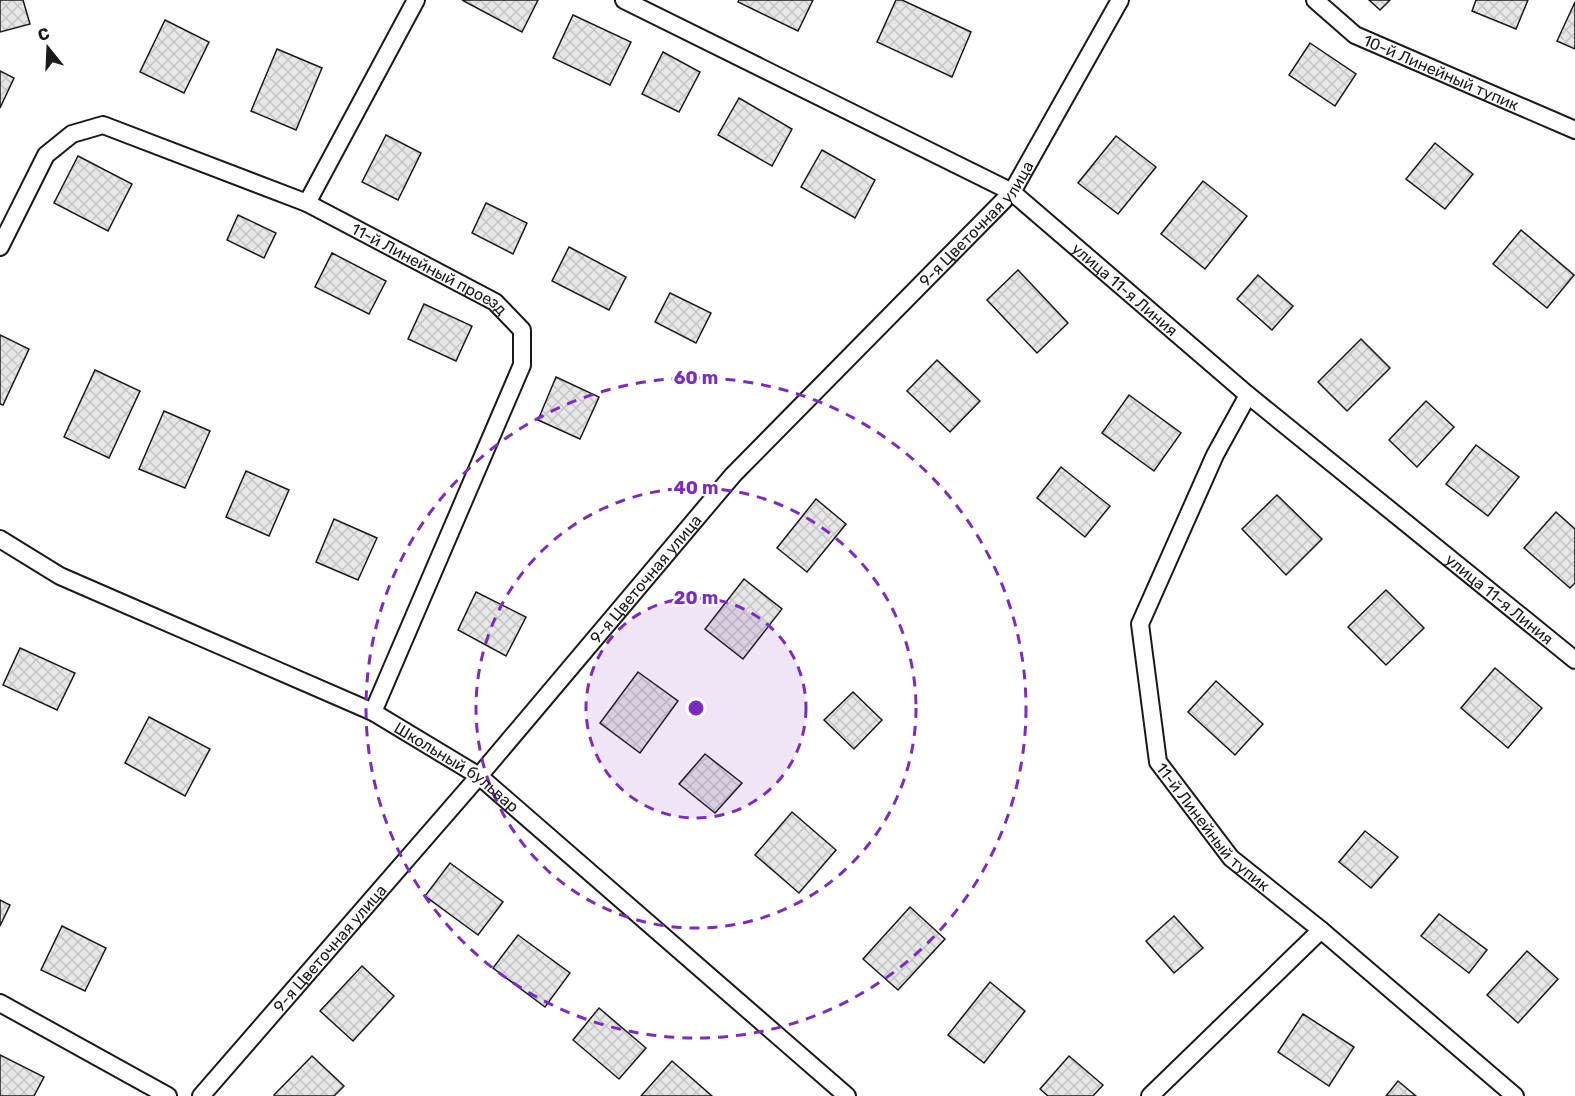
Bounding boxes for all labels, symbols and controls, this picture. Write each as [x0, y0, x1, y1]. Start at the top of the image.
north arrow [18, 18, 78, 78]
text: С [35, 23, 52, 45]
street label: 10-й Линейный тупик [1361, 30, 1522, 114]
street label: 9-я Цветочная улица [915, 157, 1037, 290]
street label: 11-й Линейный проезд [348, 219, 512, 319]
street label: улица 11-я Линия [1068, 239, 1182, 340]
text: 60 m [674, 367, 718, 389]
text: 40 m [674, 477, 718, 499]
street label: 9-я Цветочная улица [586, 510, 705, 647]
street label: улица 11-я Линия [1442, 550, 1557, 648]
text: 20 m [674, 587, 718, 609]
centre of rings [686, 698, 706, 718]
street label: Школьный бульвар [391, 718, 523, 816]
street label: 11-й Линейный тупик [1152, 759, 1274, 895]
street label: 9-я Цветочная улица [269, 880, 390, 1016]

